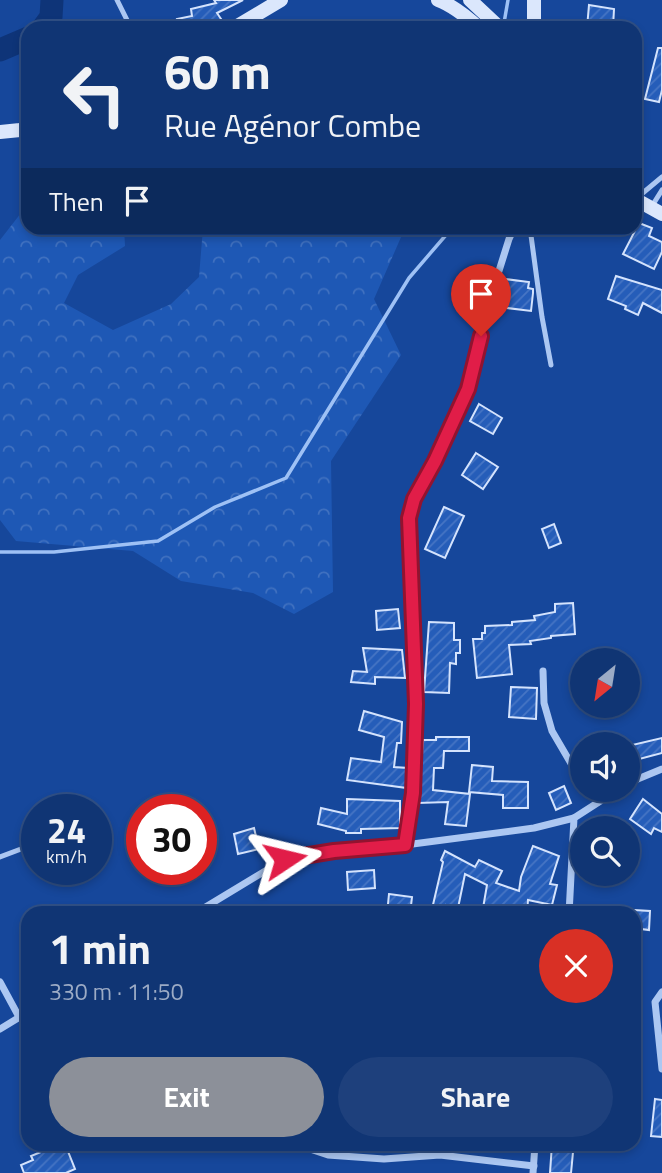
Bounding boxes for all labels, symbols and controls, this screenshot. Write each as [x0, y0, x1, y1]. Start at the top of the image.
text: 60 m [164, 33, 271, 108]
icon: left [49, 49, 140, 140]
text: Rue Agénor Combe [164, 101, 421, 149]
text: Then [49, 182, 104, 221]
icon: arrive [118, 182, 156, 220]
pin [451, 264, 511, 336]
icon: arrive [462, 275, 500, 313]
north arrow [570, 648, 640, 718]
map controls [570, 648, 640, 886]
button: sound [570, 732, 640, 802]
speed limit sign: 30 [126, 794, 217, 885]
text: 24 [47, 803, 86, 857]
button: search [570, 816, 640, 886]
position arrow [248, 822, 322, 896]
text: km/h [46, 843, 87, 870]
text: 1 min [49, 916, 151, 980]
button: close [539, 929, 613, 1003]
text: 330 m · 11:50 [49, 974, 184, 1009]
button: Exit [49, 1057, 324, 1137]
button: Share [338, 1057, 613, 1137]

